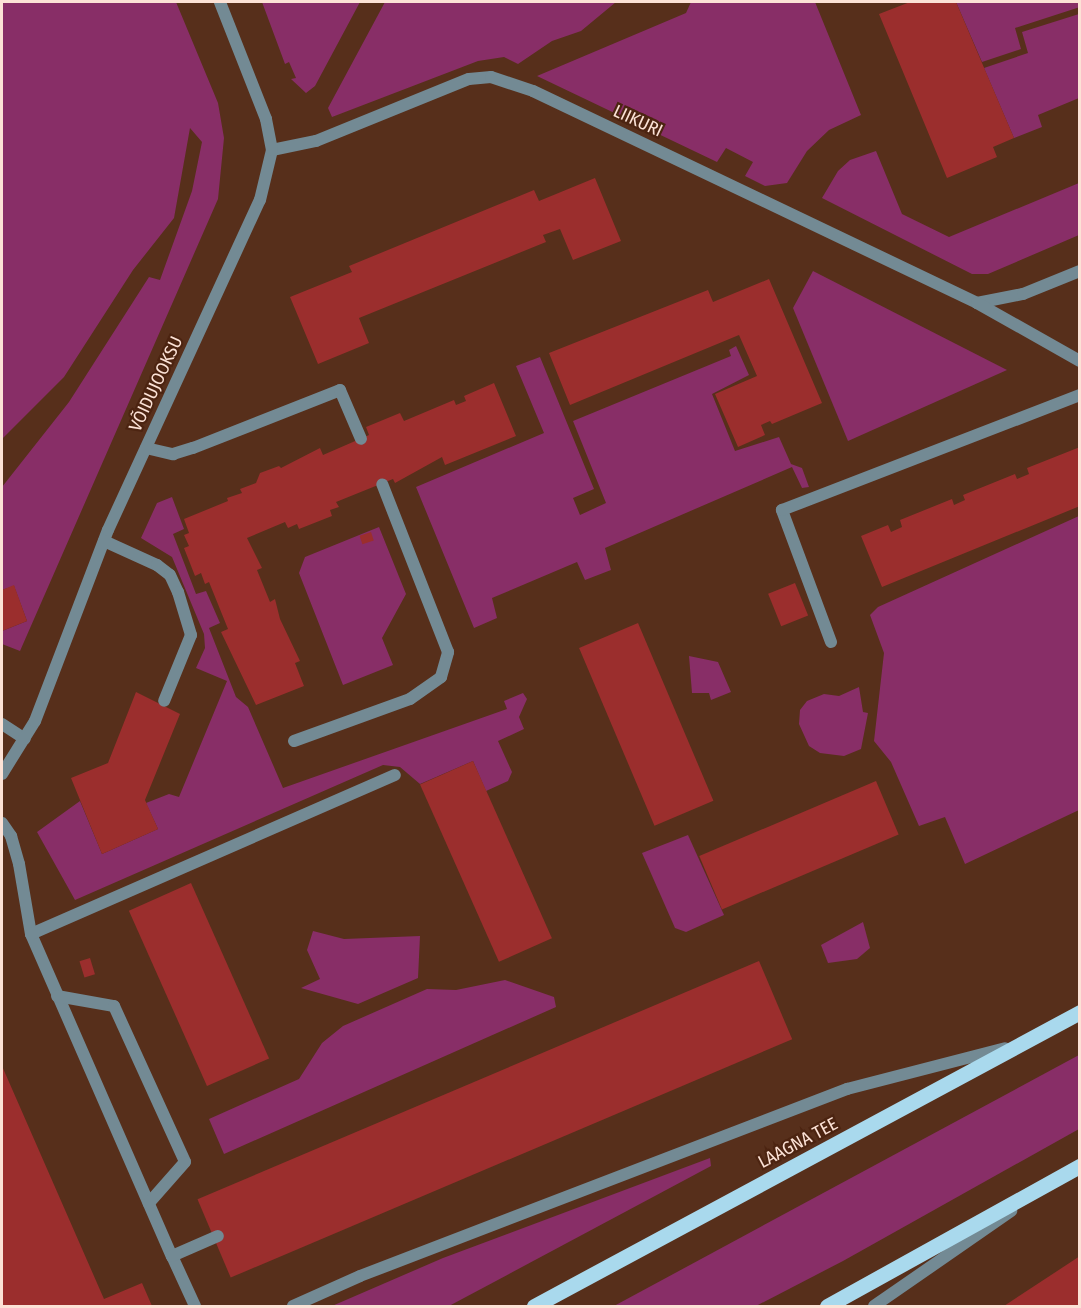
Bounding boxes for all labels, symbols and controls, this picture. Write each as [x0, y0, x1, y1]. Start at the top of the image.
street label: LIIKURI [610, 100, 666, 142]
street label: VÕIDUJOOKSU [125, 333, 187, 435]
street label: LAAGNA TEE [755, 1113, 841, 1173]

